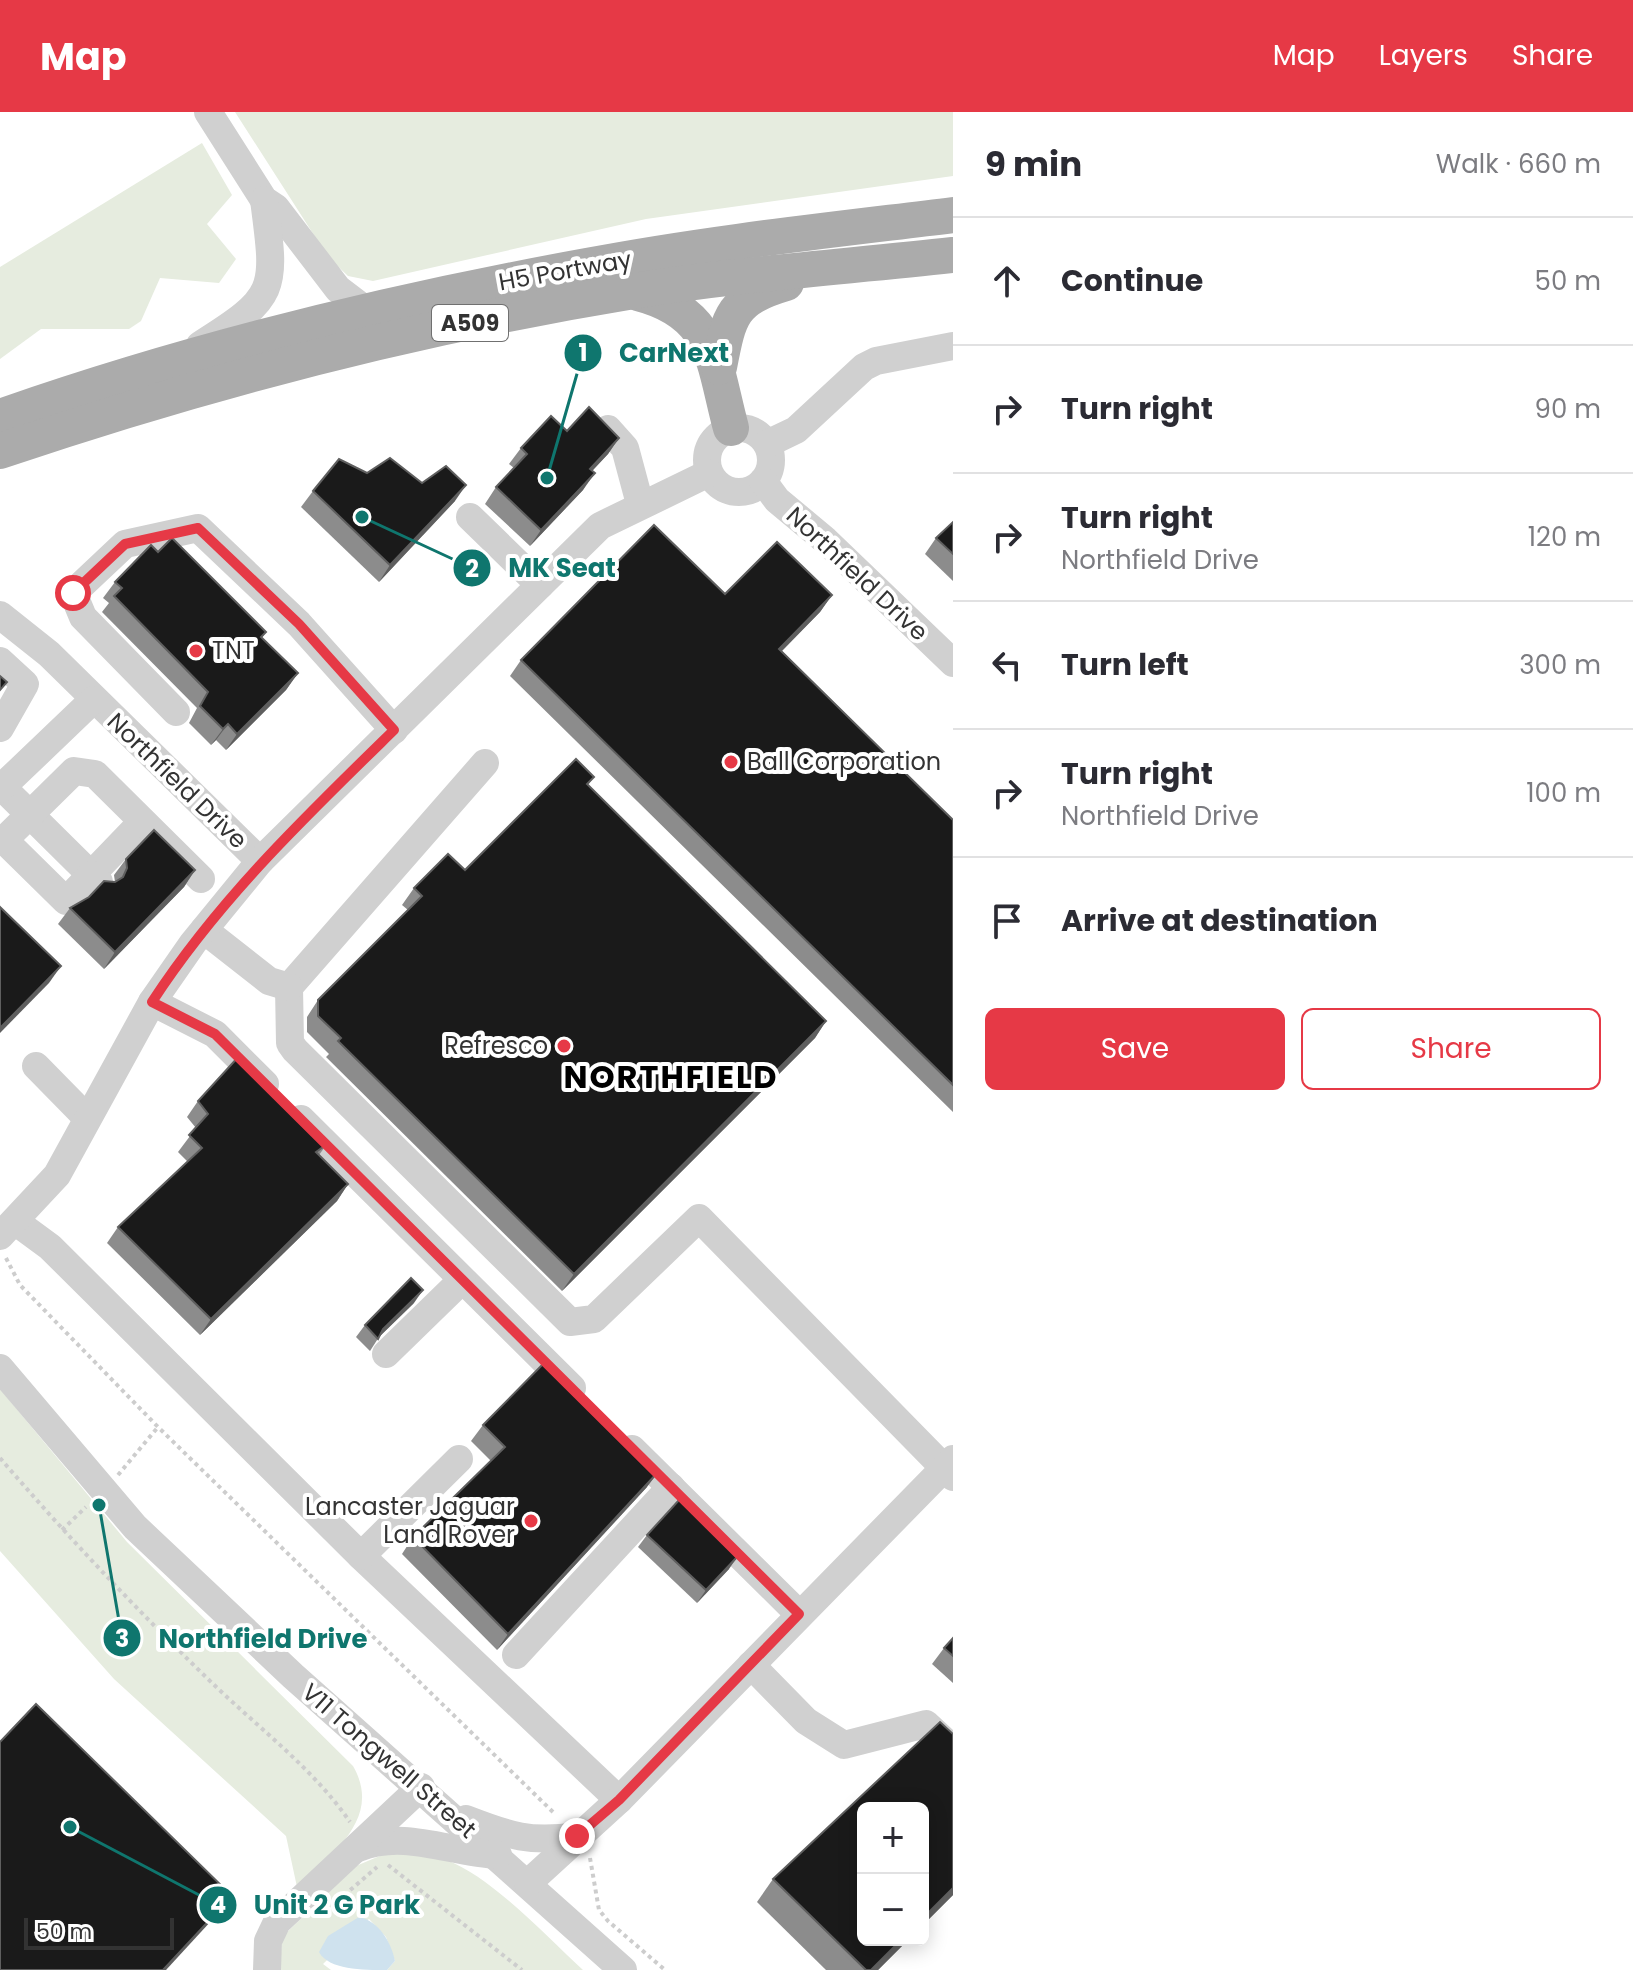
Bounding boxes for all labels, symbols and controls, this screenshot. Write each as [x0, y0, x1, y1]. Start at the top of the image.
text: Map [40, 30, 127, 83]
text: Map [1273, 36, 1335, 75]
text: Layers [1379, 36, 1468, 75]
text: Share [1512, 36, 1593, 75]
text: 9 min [985, 140, 1082, 188]
text: Walk · 660 m [1436, 146, 1601, 182]
street label: H5 Portway [496, 243, 634, 298]
icon: ahead [985, 259, 1029, 303]
text: Continue [1061, 259, 1203, 302]
text: 50 m [1535, 263, 1601, 299]
road number: A509 [432, 305, 508, 341]
callout: CarNext [563, 328, 745, 378]
text: CarNext [619, 335, 729, 371]
text: 1 [578, 336, 588, 369]
icon: right [985, 387, 1029, 431]
text: Turn right [1061, 387, 1213, 430]
text: 90 m [1535, 391, 1601, 427]
text: Turn right [1061, 496, 1213, 539]
street label: Northfield Drive [779, 499, 935, 648]
icon: right [985, 515, 1029, 559]
text: 120 m [1528, 519, 1601, 555]
text: Northfield Drive [1061, 542, 1259, 578]
callout: MK Seat [452, 543, 632, 593]
text: MK Seat [508, 550, 616, 586]
text: 2 [465, 552, 479, 585]
route start [55, 575, 91, 611]
place label: TNT [212, 634, 255, 667]
marker: TNT [187, 642, 205, 660]
icon: left [985, 643, 1029, 687]
text: Turn left [1061, 643, 1189, 686]
text: 300 m [1519, 647, 1601, 683]
street label: Northfield Drive [100, 705, 255, 856]
place label: Ball Corporation [747, 745, 941, 778]
text: Turn right [1061, 752, 1213, 795]
marker: Ball Corporation [722, 753, 740, 771]
icon: right [985, 771, 1029, 815]
text: 100 m [1526, 775, 1601, 811]
text: Northfield Drive [1061, 798, 1259, 834]
icon: arrive [985, 899, 1029, 943]
text: Arrive at destination [1061, 899, 1378, 942]
button: Save [985, 1008, 1285, 1090]
button: Share [1301, 1008, 1601, 1090]
place label: Refresco [444, 1029, 548, 1062]
marker: Refresco [555, 1037, 573, 1055]
district label: NORTHFIELD [563, 1054, 779, 1099]
place label: Lancaster Jaguar Land Rover [305, 1490, 515, 1551]
marker: Lancaster Jaguar Land Rover [522, 1512, 540, 1530]
callout: Northfield Drive [102, 1613, 383, 1663]
text: Northfield Drive [158, 1621, 368, 1657]
text: 3 [115, 1622, 129, 1655]
street label: V11 Tongwell Street [295, 1676, 484, 1846]
map controls [857, 1802, 929, 1946]
button: + [857, 1802, 929, 1874]
route end [559, 1818, 595, 1854]
button: − [857, 1874, 929, 1946]
callout: Unit 2 G Park [198, 1880, 436, 1930]
text: Unit 2 G Park [254, 1887, 420, 1923]
text: 4 [210, 1888, 226, 1921]
scale bar [24, 1914, 174, 1950]
text: 50 m [36, 1916, 92, 1947]

